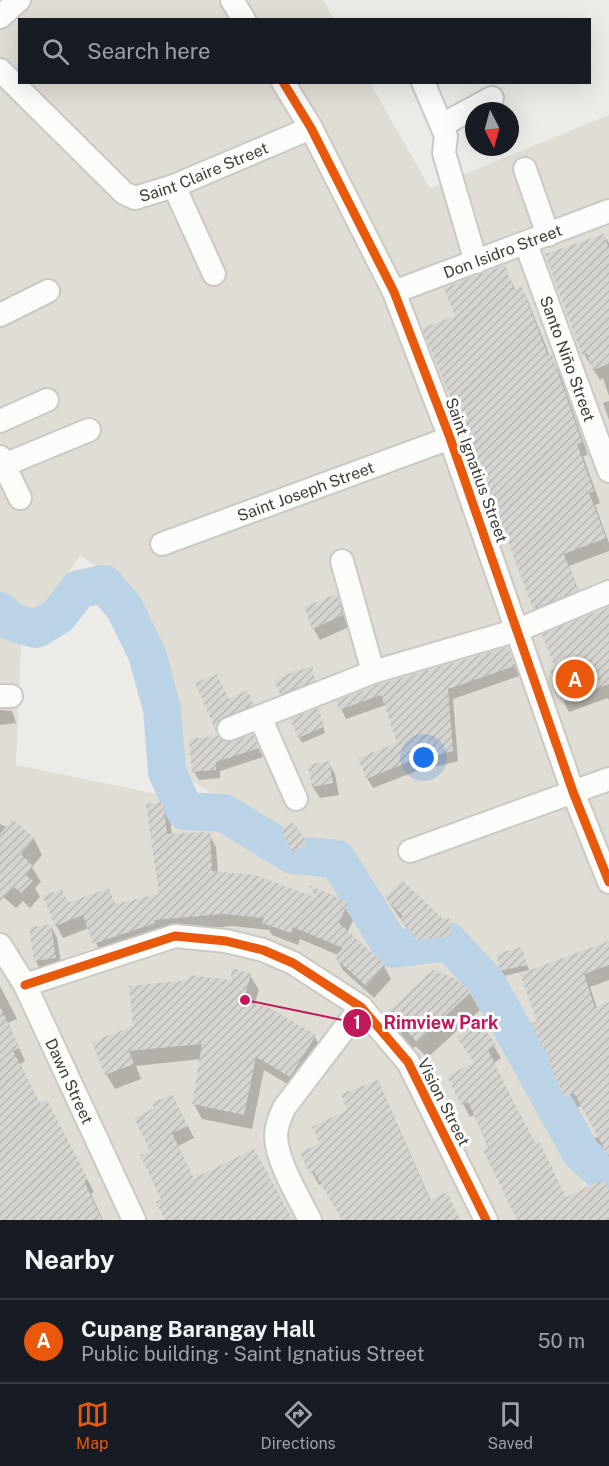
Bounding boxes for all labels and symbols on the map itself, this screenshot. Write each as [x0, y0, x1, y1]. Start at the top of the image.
north arrow [465, 102, 519, 156]
street label: Saint Claire Street [137, 138, 271, 206]
street label: Don Isidro Street [441, 221, 565, 283]
street label: Santo Niño Street [536, 293, 599, 424]
street label: Saint Ignatius Street [441, 395, 512, 545]
street label: Saint Joseph Street [235, 458, 377, 525]
pin: A [556, 656, 594, 702]
your location [409, 743, 438, 772]
callout: Rimview Park [342, 1005, 511, 1041]
text: 1 [353, 1012, 361, 1033]
text: Rimview Park [383, 1012, 499, 1033]
street label: Dawn Street [41, 1035, 97, 1127]
street label: Vision Street [413, 1055, 474, 1149]

